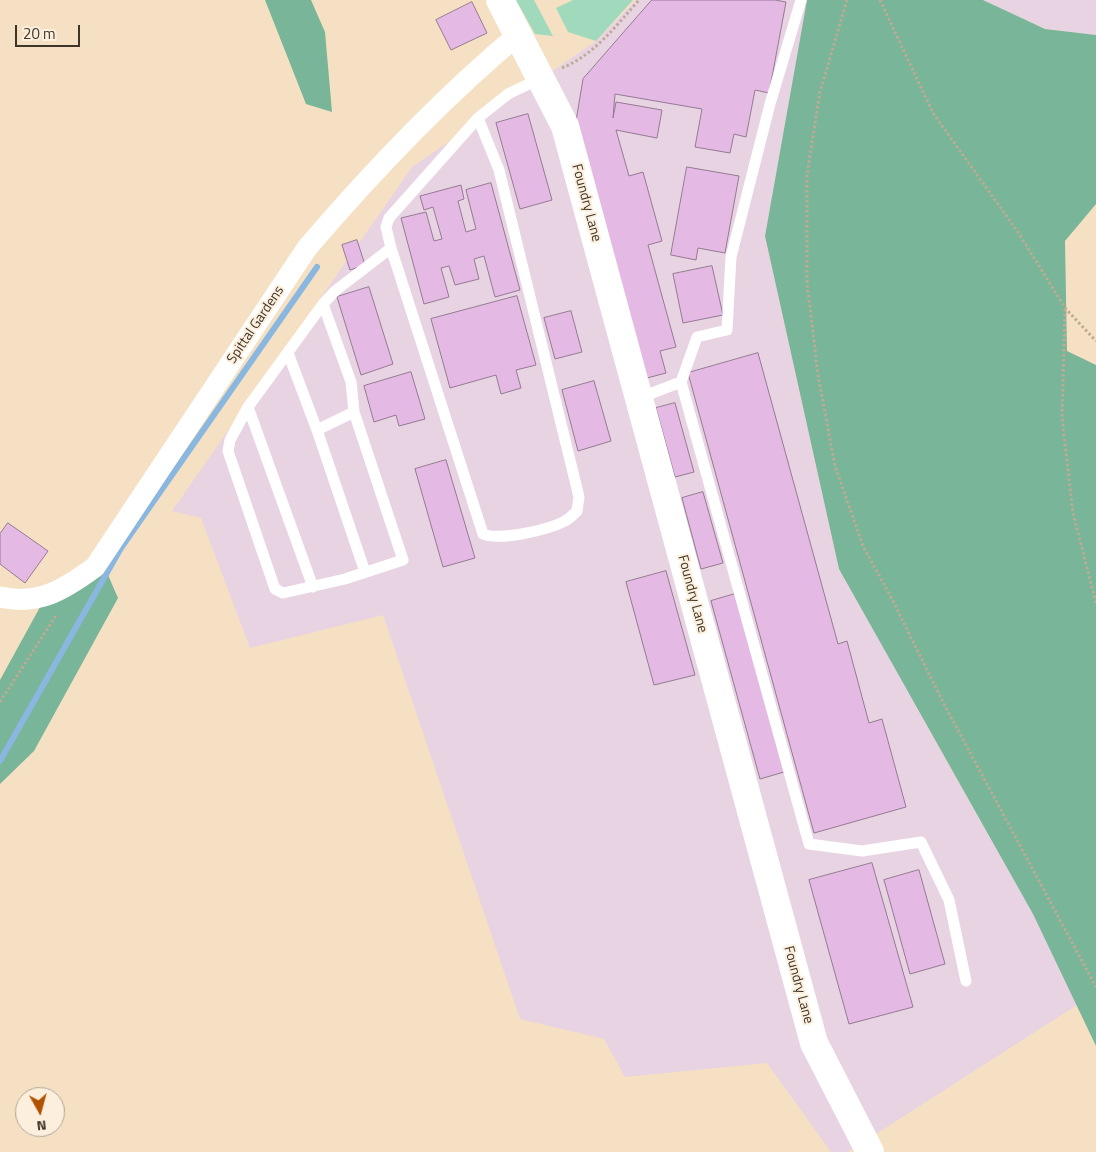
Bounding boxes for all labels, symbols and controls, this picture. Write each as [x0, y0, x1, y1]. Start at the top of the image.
scale bar [18, 15, 82, 47]
text: 20 m [23, 22, 56, 45]
street label: Foundry Lane [568, 162, 604, 244]
street label: Spittal Gardens [224, 283, 288, 367]
street label: Foundry Lane [674, 553, 710, 635]
street label: Foundry Lane [780, 944, 816, 1026]
north arrow [15, 1087, 65, 1137]
text: N [36, 1115, 48, 1137]

